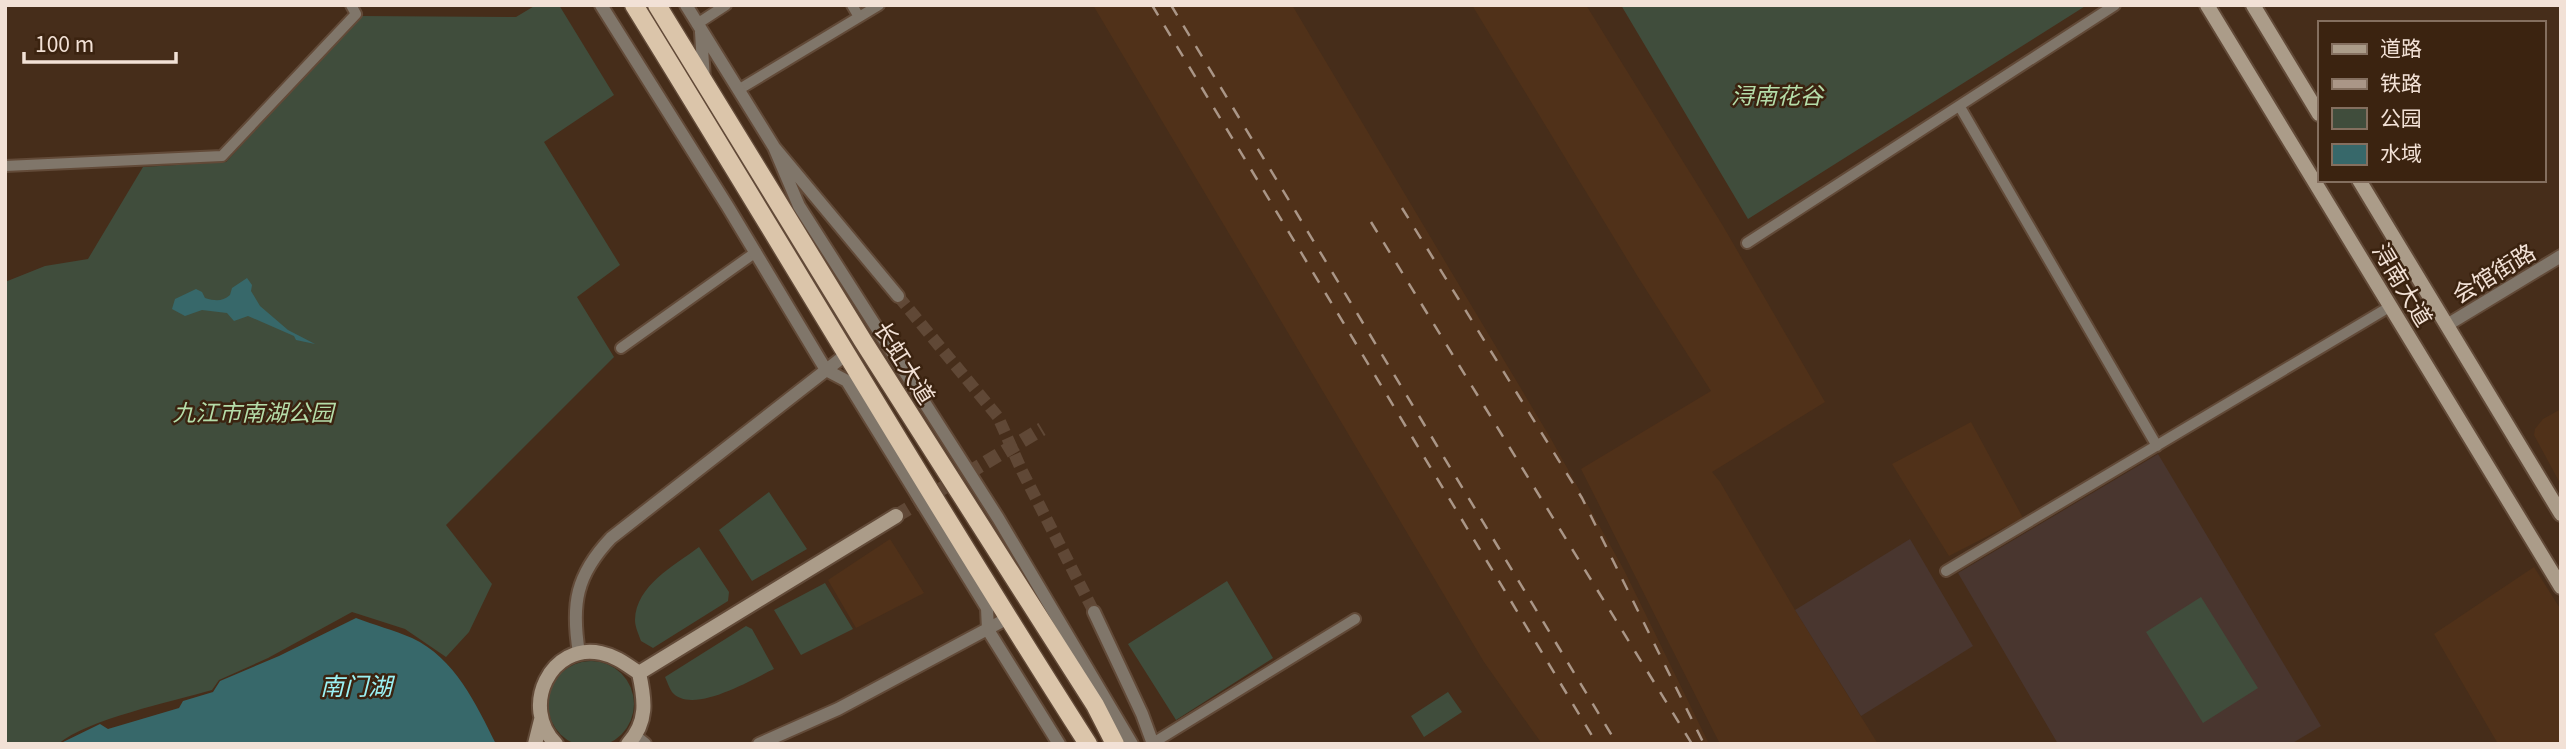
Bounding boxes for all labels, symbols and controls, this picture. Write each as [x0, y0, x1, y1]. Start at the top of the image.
scale bar [24, 21, 177, 65]
legend [2318, 21, 2545, 182]
text: 100 m [35, 28, 94, 58]
text: 道路 [2380, 32, 2422, 62]
text: 铁路 [2380, 67, 2422, 97]
park label: 浔南花谷 [1731, 77, 1825, 111]
text: 公园 [2380, 102, 2422, 132]
text: 水域 [2380, 137, 2422, 167]
street label: 会馆街路 [2445, 234, 2541, 310]
street label: 浔南大道 [2366, 236, 2442, 332]
street label: 长虹大道 [867, 314, 945, 410]
park label: 九江市南湖公园 [173, 394, 337, 428]
water label: 南门湖 [320, 667, 396, 702]

